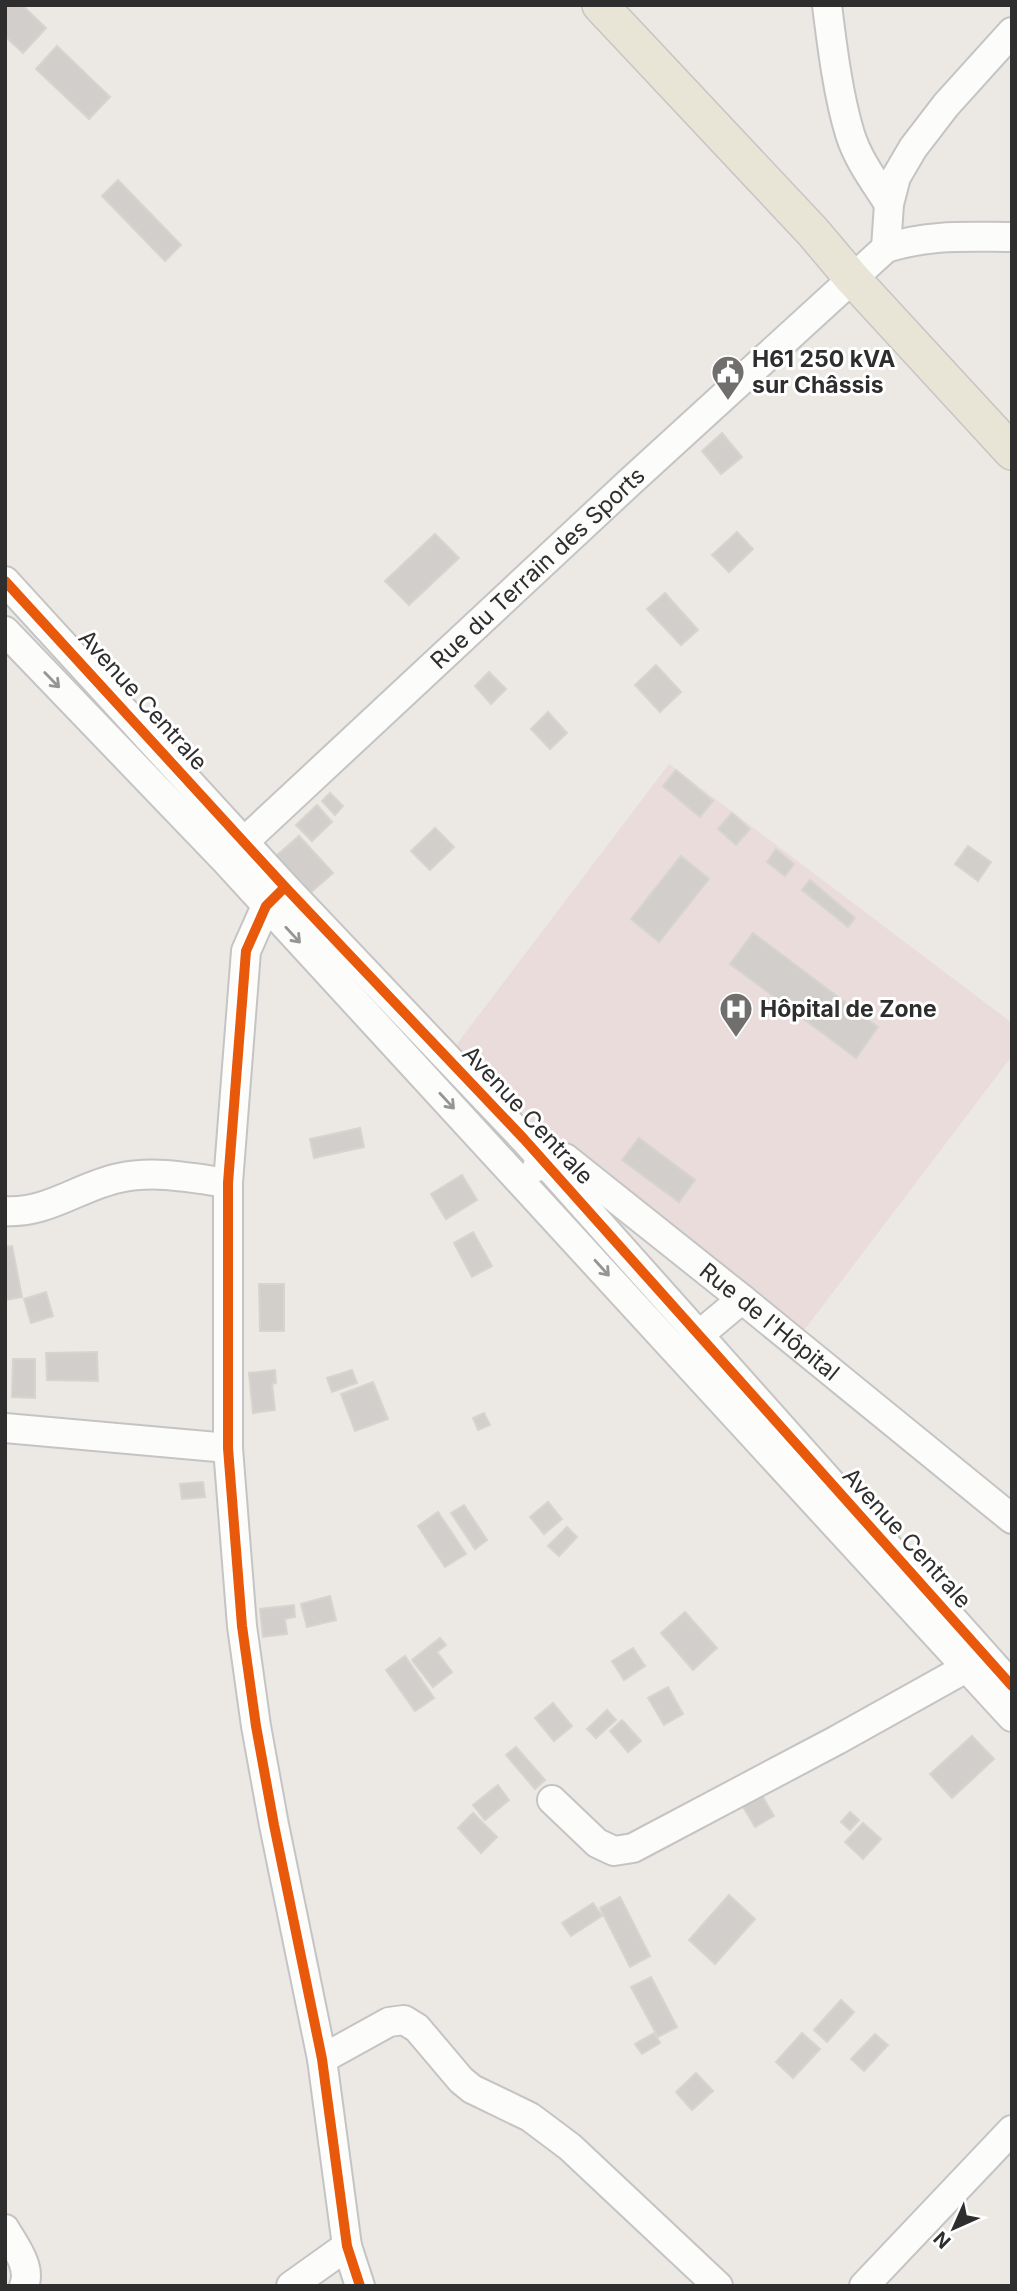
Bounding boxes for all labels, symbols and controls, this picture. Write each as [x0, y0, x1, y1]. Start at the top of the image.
place label: H61 250 kVA sur Châssis [752, 345, 896, 399]
public building icon: H61 250 kVA sur Châssis [709, 353, 747, 402]
street label: Rue du Terrain des Sports [425, 461, 651, 675]
street label: Avenue Centrale [73, 624, 213, 776]
one-way arrow [44, 671, 61, 688]
one-way arrow [284, 926, 301, 943]
hospital icon: Hôpital de Zone [717, 990, 755, 1039]
place label: Hôpital de Zone [760, 995, 937, 1023]
street label: Avenue Centrale [457, 1040, 599, 1190]
one-way arrow [439, 1092, 456, 1109]
street label: Rue de l'Hôpital [694, 1257, 845, 1386]
one-way arrow [593, 1259, 610, 1276]
street label: Avenue Centrale [837, 1462, 977, 1614]
north arrow [919, 2193, 989, 2263]
text: N [929, 2226, 956, 2253]

